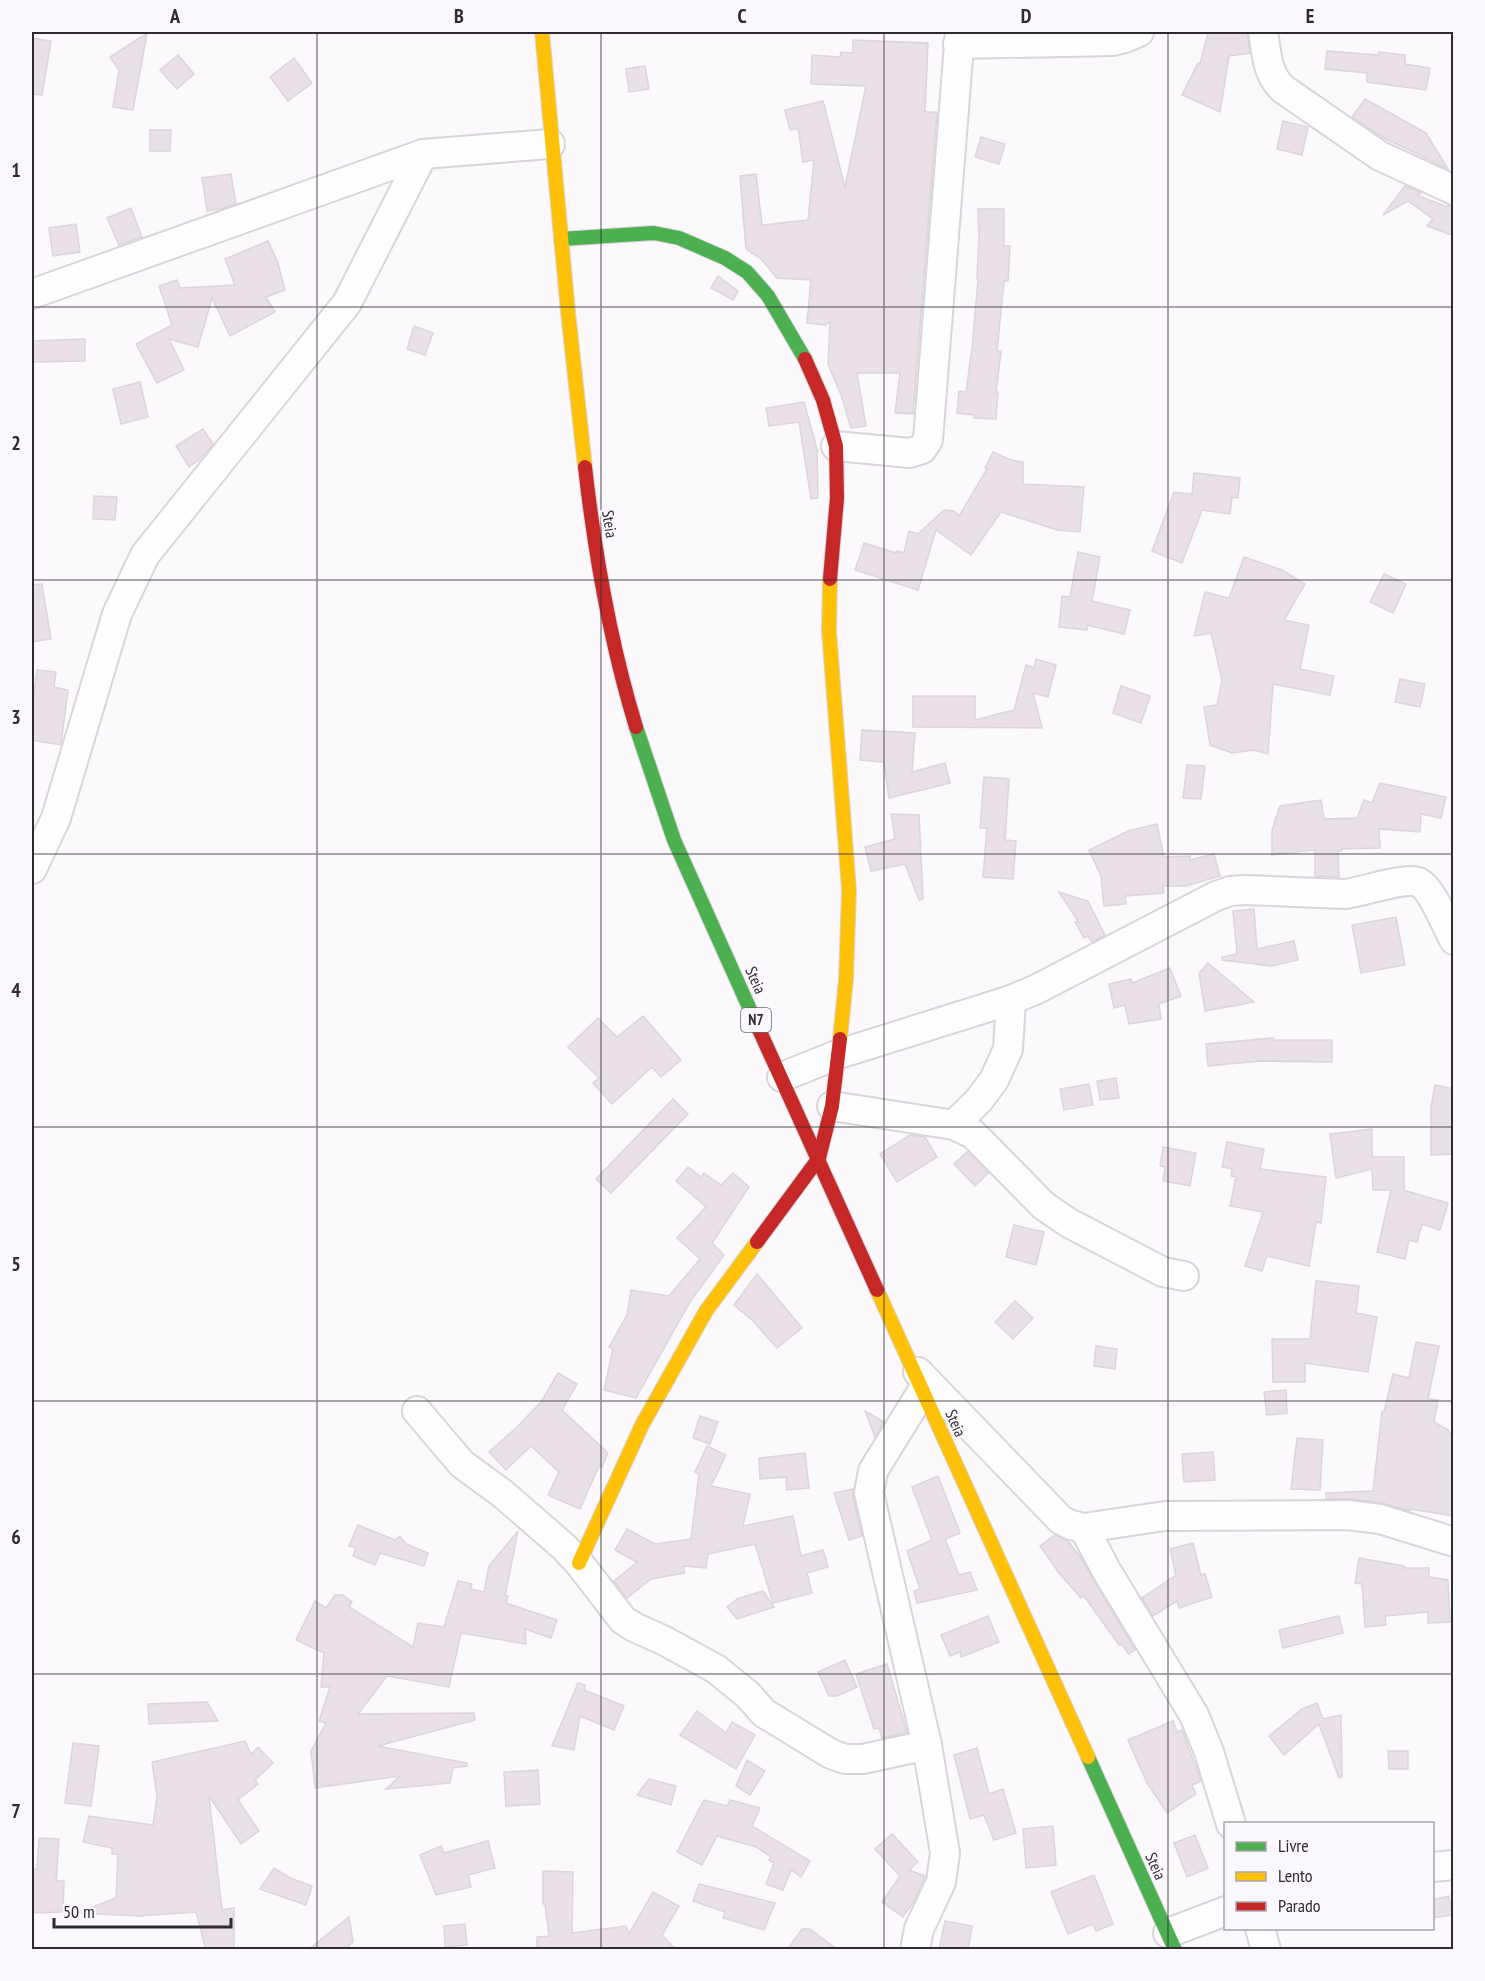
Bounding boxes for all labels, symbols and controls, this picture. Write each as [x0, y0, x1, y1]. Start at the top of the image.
text: A [169, 3, 181, 29]
text: B [454, 3, 464, 29]
text: C [737, 3, 747, 29]
text: D [1021, 3, 1032, 29]
text: E [1306, 3, 1314, 29]
text: 1 [11, 157, 21, 183]
text: 2 [11, 430, 21, 456]
street label: Steia [598, 509, 622, 539]
text: 3 [11, 704, 21, 730]
street label: Steia [741, 963, 771, 997]
text: 4 [11, 977, 21, 1003]
road number: N7 [741, 1008, 771, 1032]
text: 5 [11, 1251, 21, 1277]
street label: Steia [941, 1406, 971, 1440]
text: 6 [11, 1524, 21, 1550]
text: 7 [11, 1798, 21, 1824]
legend [1224, 1822, 1434, 1930]
text: Livre [1278, 1834, 1309, 1857]
street label: Steia [1141, 1849, 1171, 1883]
text: Lento [1278, 1864, 1313, 1887]
scale bar [54, 1891, 231, 1929]
text: Parado [1278, 1894, 1321, 1917]
text: 50 m [63, 1900, 95, 1923]

